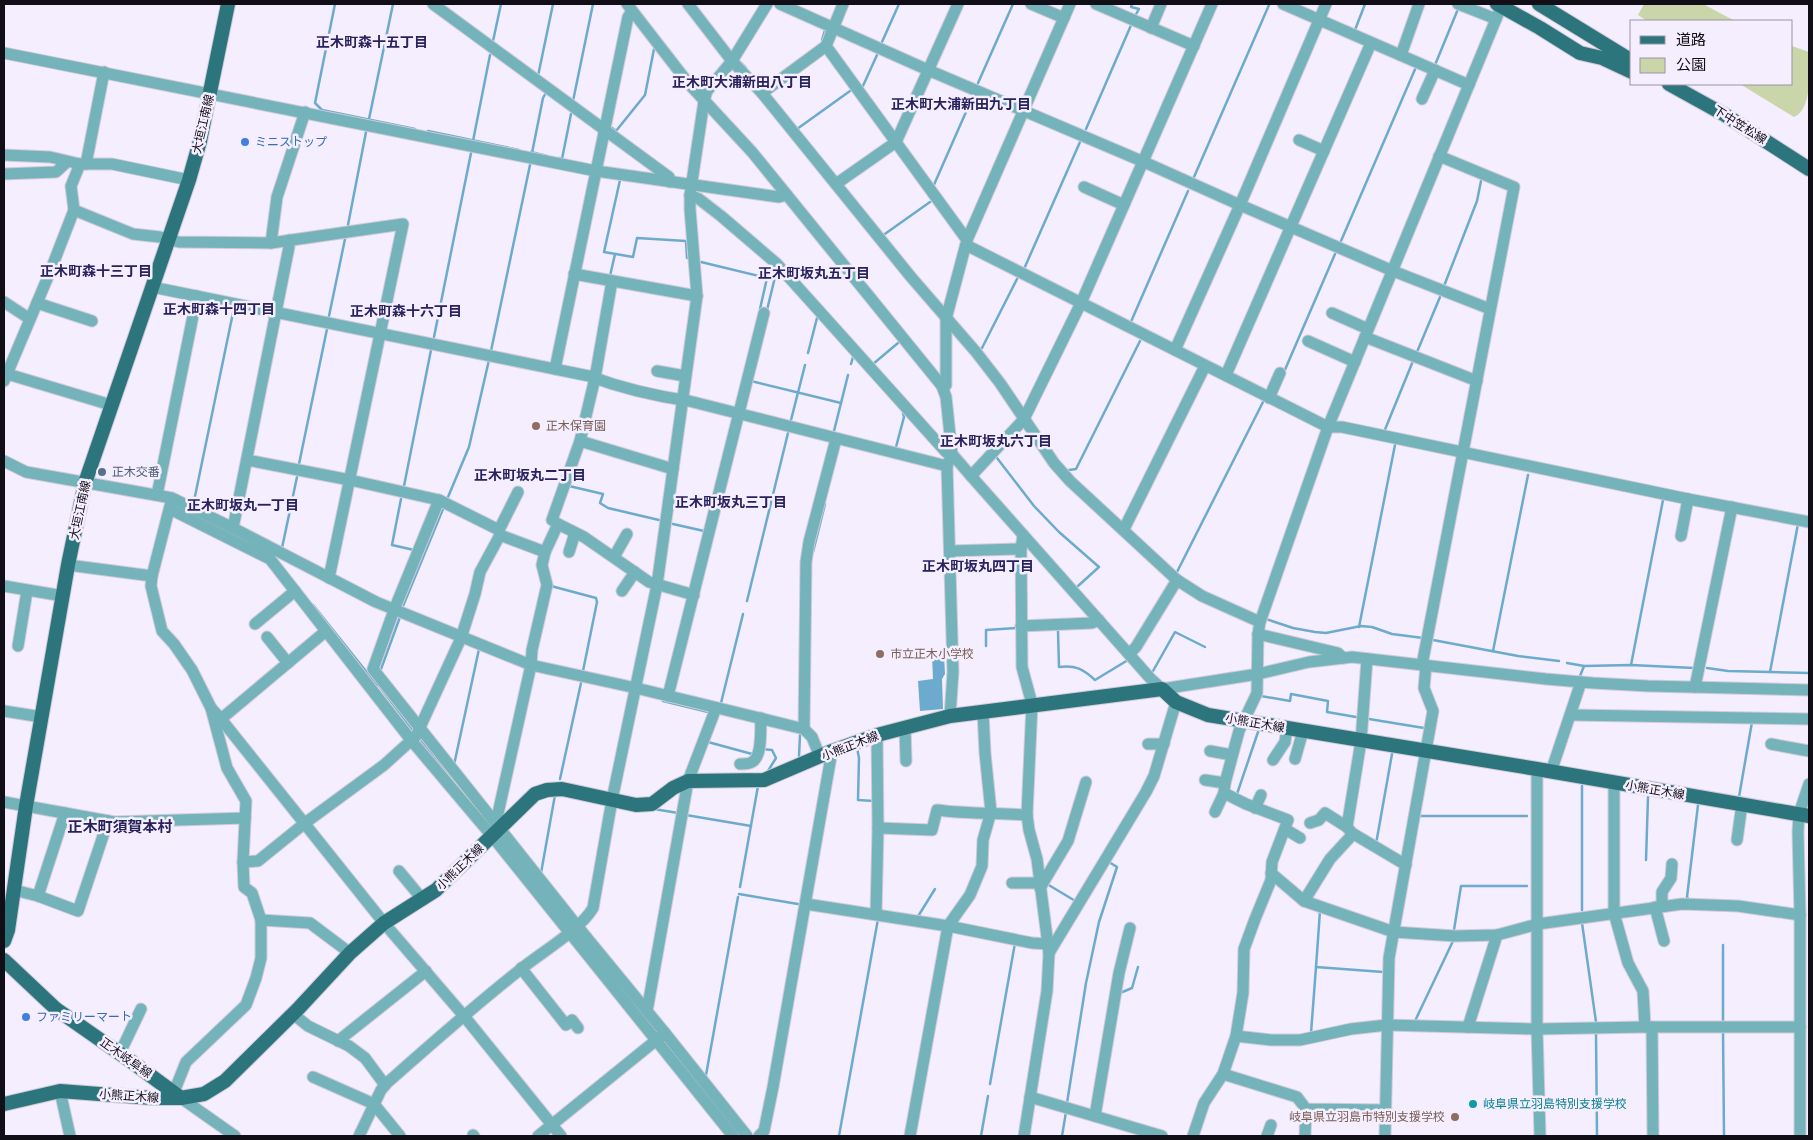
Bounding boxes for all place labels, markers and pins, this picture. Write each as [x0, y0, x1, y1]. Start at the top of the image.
place label: ミニストップ [255, 135, 327, 149]
marker: ミニストップ [239, 136, 251, 148]
place label: 正木保育園 [546, 419, 606, 433]
marker: 正木保育園 [530, 420, 542, 432]
place label: 正木交番 [112, 465, 160, 479]
marker: 正木交番 [96, 466, 108, 478]
place label: 市立正木小学校 [890, 647, 974, 661]
marker: 市立正木小学校 [874, 648, 886, 660]
place label: ファミリーマート [36, 1010, 132, 1024]
marker: ファミリーマート [20, 1011, 32, 1023]
place label: 岐阜県立羽島特別支援学校 [1483, 1097, 1627, 1111]
marker: 岐阜県立羽島特別支援学校 [1467, 1098, 1479, 1110]
place label: 岐阜県立羽島市特別支援学校 [1289, 1110, 1445, 1124]
marker: 岐阜県立羽島市特別支援学校 [1449, 1111, 1461, 1123]

